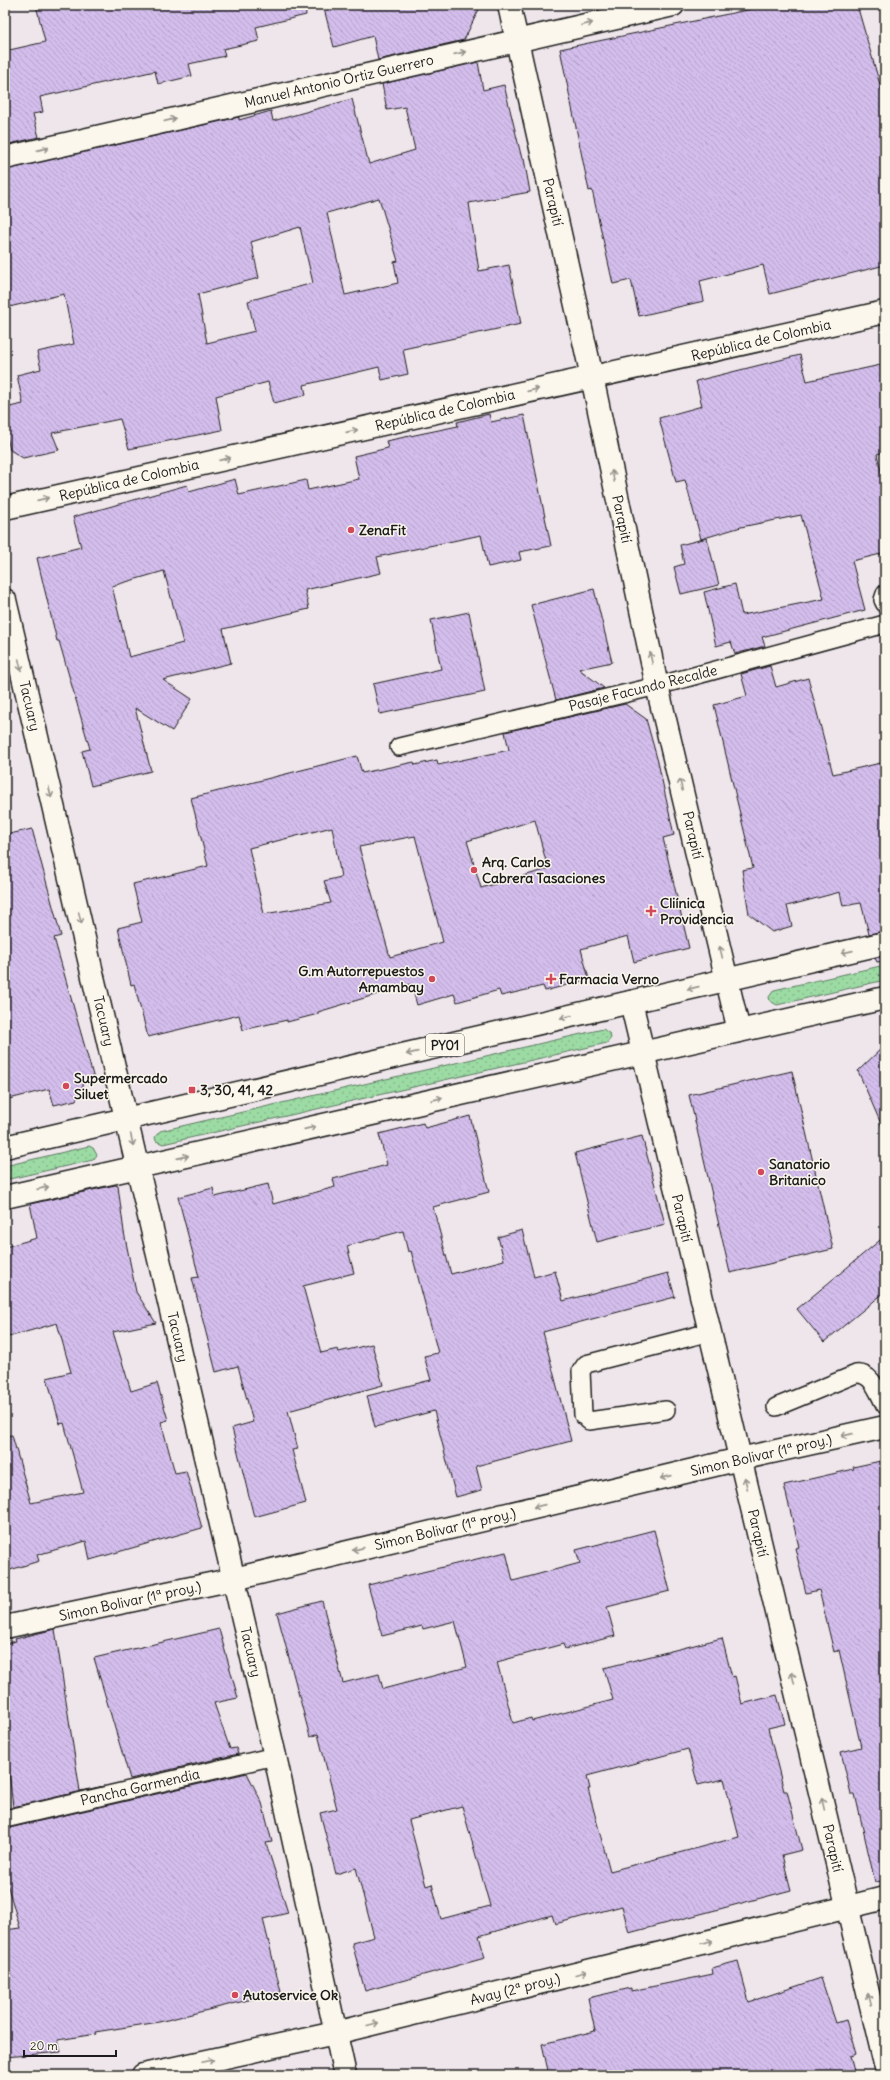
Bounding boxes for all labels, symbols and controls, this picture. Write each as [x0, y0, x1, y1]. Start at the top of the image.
one-way arrow [580, 20, 593, 28]
one-way arrow [453, 48, 466, 56]
street label: Manuel Antonio Ortiz Guerrero [243, 50, 435, 112]
one-way arrow [163, 115, 176, 123]
one-way arrow [36, 144, 49, 152]
street label: Parapití [539, 176, 567, 228]
street label: República de Colombia [689, 315, 833, 365]
street label: República de Colombia [373, 385, 517, 435]
one-way arrow [526, 386, 539, 394]
one-way arrow [345, 426, 358, 434]
street label: República de Colombia [57, 455, 201, 505]
one-way arrow [218, 455, 231, 462]
one-way arrow [609, 470, 617, 483]
street label: Parapití [608, 493, 636, 545]
one-way arrow [36, 495, 49, 503]
place label: ZenaFit [359, 521, 406, 539]
marker: ZenaFit [346, 525, 356, 535]
one-way arrow [647, 652, 655, 665]
one-way arrow [17, 658, 25, 671]
street label: Pasaje Facundo Recalde [567, 661, 719, 715]
street label: Tacuary [15, 679, 45, 733]
one-way arrow [676, 779, 684, 792]
one-way arrow [47, 785, 54, 798]
street label: Parapití [679, 809, 707, 861]
place label: Arq. Carlos Cabrera Tasaciones [482, 853, 606, 887]
marker: Arq. Carlos Cabrera Tasaciones [469, 865, 479, 875]
place label: Cliínica Providencia [660, 894, 734, 928]
marker: Cliínica Providencia [645, 905, 657, 917]
one-way arrow [76, 912, 84, 925]
one-way arrow [716, 946, 724, 959]
one-way arrow [841, 949, 854, 956]
place label: G.m Autorrepuestos Amambay [298, 962, 425, 996]
place label: Farmacia Verno [559, 970, 659, 988]
marker: G.m Autorrepuestos Amambay [427, 974, 437, 984]
marker: Farmacia Verno [546, 974, 556, 984]
one-way arrow [687, 984, 700, 992]
street label: Tacuary [89, 994, 119, 1048]
one-way arrow [560, 1013, 573, 1021]
road number: PY01 [426, 1034, 464, 1056]
one-way arrow [406, 1049, 419, 1057]
place label: Supermercado Siluet [74, 1069, 168, 1103]
marker: Supermercado Siluet [61, 1081, 71, 1091]
place label: 3, 30, 41, 42 [200, 1081, 274, 1099]
marker: 3, 30, 41, 42 [187, 1085, 197, 1095]
one-way arrow [430, 1095, 443, 1103]
one-way arrow [303, 1124, 316, 1131]
one-way arrow [128, 1134, 136, 1147]
one-way arrow [177, 1152, 190, 1160]
place label: Sanatorio Britanico [769, 1155, 830, 1189]
marker: Sanatorio Britanico [756, 1167, 766, 1177]
one-way arrow [36, 1184, 49, 1192]
street label: Parapití [668, 1192, 696, 1244]
street label: Tacuary [163, 1310, 193, 1364]
street label: Simon Bolivar (1ª proy.) [688, 1430, 834, 1480]
one-way arrow [841, 1432, 854, 1440]
one-way arrow [659, 1473, 672, 1481]
one-way arrow [742, 1477, 749, 1490]
one-way arrow [533, 1503, 546, 1511]
street label: Simon Bolivar (1ª proy.) [372, 1504, 518, 1554]
street label: Parapití [744, 1507, 772, 1559]
one-way arrow [352, 1546, 365, 1554]
street label: Simon Bolivar (1ª proy.) [57, 1577, 203, 1625]
street label: Tacuary [236, 1625, 266, 1679]
one-way arrow [788, 1671, 796, 1684]
street label: Pancha Garmendia [79, 1765, 201, 1809]
one-way arrow [819, 1798, 826, 1811]
street label: Parapití [819, 1822, 847, 1874]
one-way arrow [700, 1937, 713, 1945]
one-way arrow [574, 1968, 587, 1976]
street label: Avay (2ª proy.) [468, 1969, 562, 2009]
place label: Autoservice Ok [243, 1986, 338, 2004]
marker: Autoservice Ok [230, 1990, 240, 2000]
one-way arrow [865, 1992, 873, 2005]
one-way arrow [366, 2020, 379, 2027]
scale bar [24, 2032, 116, 2058]
text: 20 m [30, 2038, 58, 2053]
one-way arrow [202, 2056, 215, 2064]

